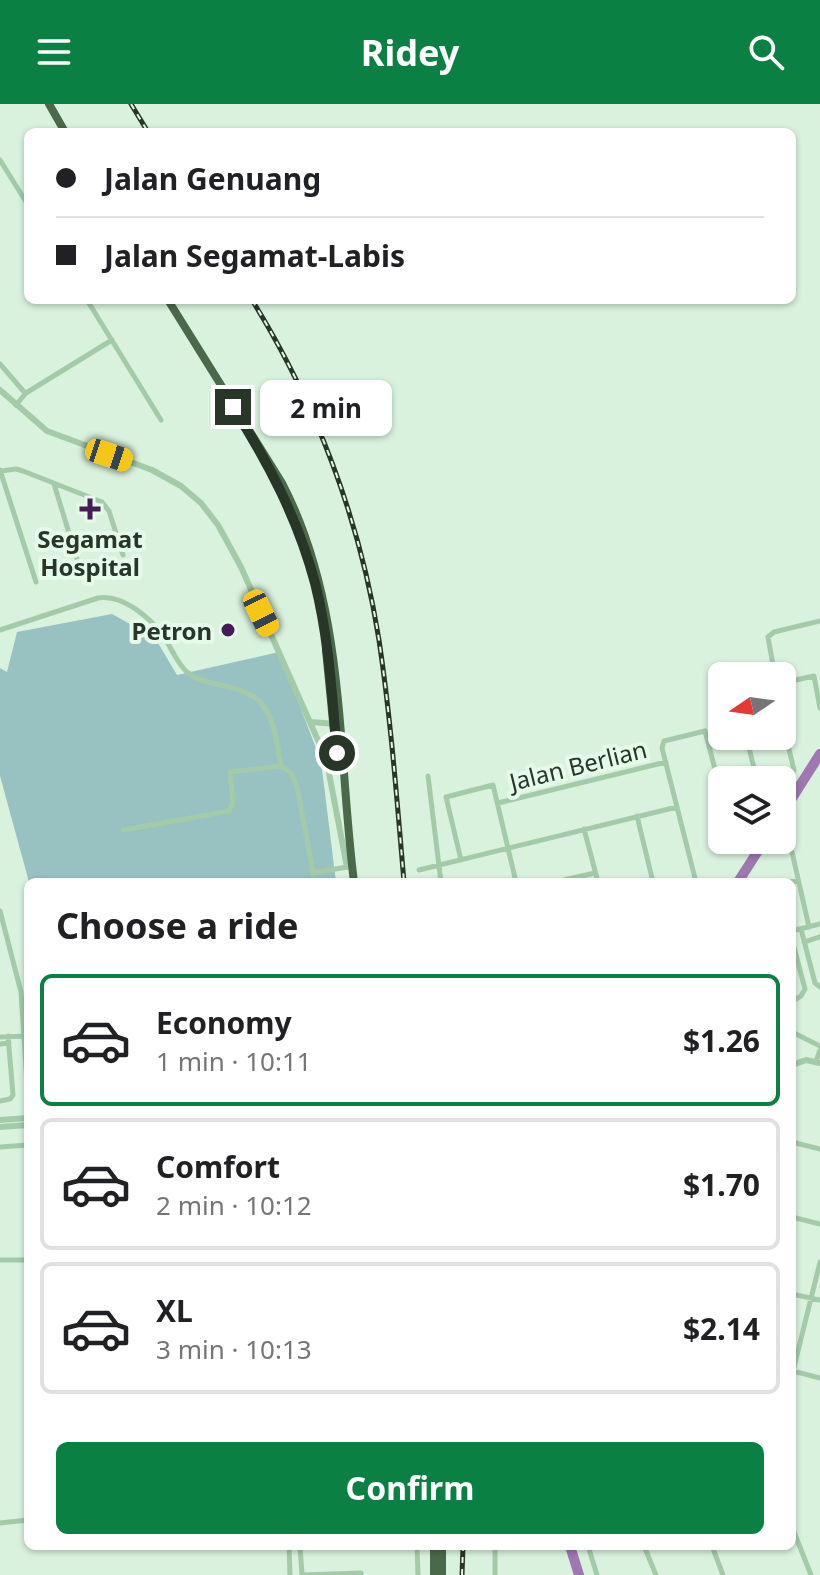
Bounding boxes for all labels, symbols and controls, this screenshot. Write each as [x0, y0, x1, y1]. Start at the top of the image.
text: Ridey [361, 28, 459, 77]
icon: menu [32, 30, 76, 74]
icon: search [744, 30, 788, 74]
text: Jalan Genuang [104, 158, 321, 199]
text: Jalan Segamat-Labis [104, 235, 405, 276]
callout: 2 min [261, 379, 393, 435]
route end [215, 389, 251, 425]
text: 2 min [290, 390, 362, 426]
car [82, 436, 136, 474]
marker: Segamat Hospital [79, 498, 101, 520]
place label: Segamat Hospital [37, 522, 143, 583]
car [240, 586, 282, 640]
place label: Petron [132, 614, 212, 647]
marker: Petron [219, 621, 237, 639]
north arrow [708, 662, 796, 750]
map controls [708, 662, 796, 854]
street label: Jalan Berlian [504, 732, 650, 798]
route start [319, 735, 355, 771]
button: layers [708, 766, 796, 854]
text: Choose a ride [56, 901, 298, 950]
text: Economy [156, 1002, 292, 1043]
icon: car [60, 1004, 132, 1076]
text: $1.26 [683, 1020, 760, 1061]
text: 1 min · 10:11 [156, 1043, 312, 1079]
text: Comfort [156, 1146, 280, 1187]
icon: car [60, 1148, 132, 1220]
text: $1.70 [683, 1164, 760, 1205]
text: 2 min · 10:12 [156, 1187, 312, 1223]
text: XL [156, 1290, 193, 1331]
icon: car [60, 1292, 132, 1364]
text: $2.14 [683, 1308, 760, 1349]
text: 3 min · 10:13 [156, 1331, 312, 1367]
button: Confirm [56, 1442, 764, 1534]

